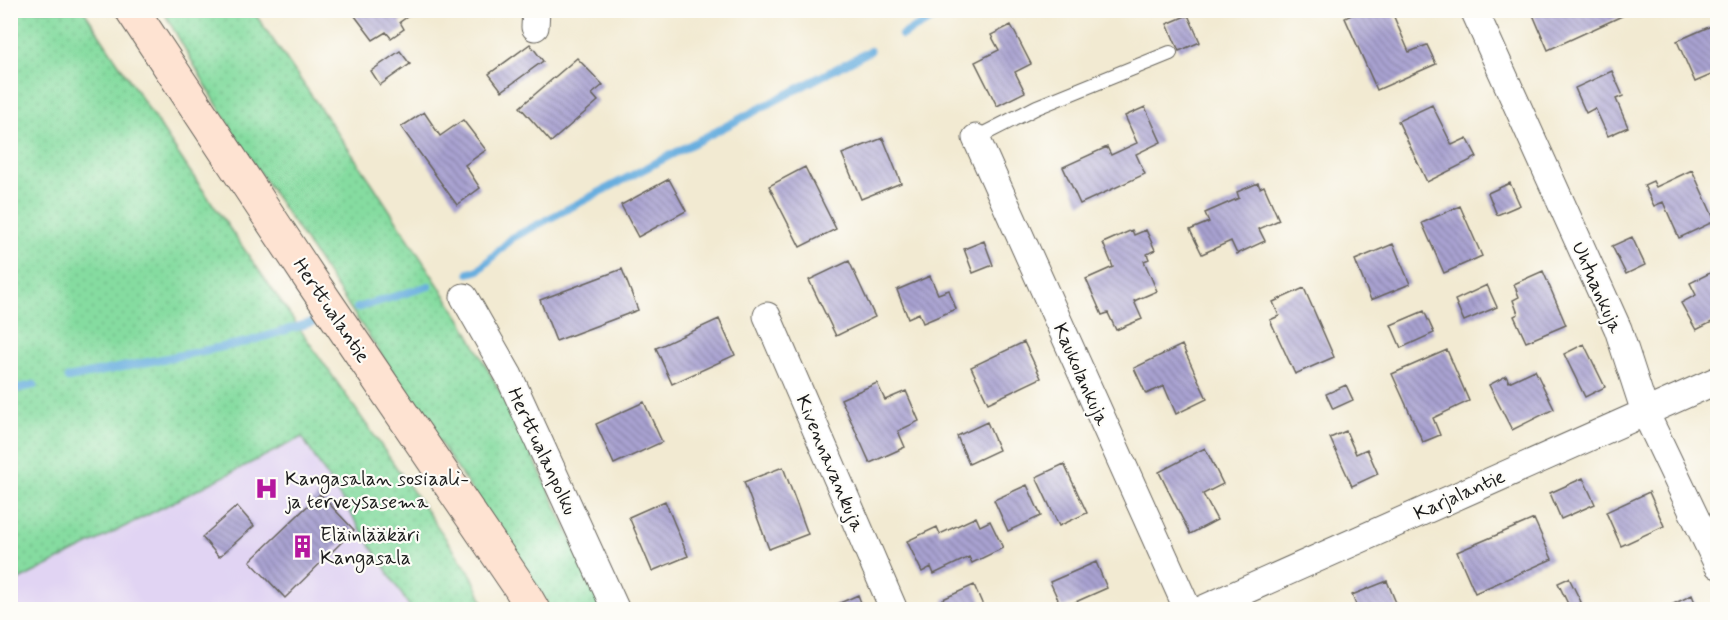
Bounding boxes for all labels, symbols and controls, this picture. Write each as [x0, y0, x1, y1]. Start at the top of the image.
street label: Uhtuankuja [1564, 237, 1629, 339]
street label: Herttualantie [286, 253, 376, 369]
street label: Kaukolankuja [1046, 319, 1116, 431]
street label: Herttualanpolku [500, 383, 583, 520]
street label: Kivennavankuja [789, 391, 871, 537]
street label: Karjalantie [1410, 463, 1510, 527]
place label: Kangasalan sosiaali- ja terveysasema [284, 466, 469, 516]
hospital icon: Kangasalan sosiaali- ja terveysasema [254, 476, 280, 502]
place label: Eläinlääkäri Kangasala [320, 522, 420, 573]
building icon: Eläinlääkäri Kangasala [289, 533, 315, 559]

